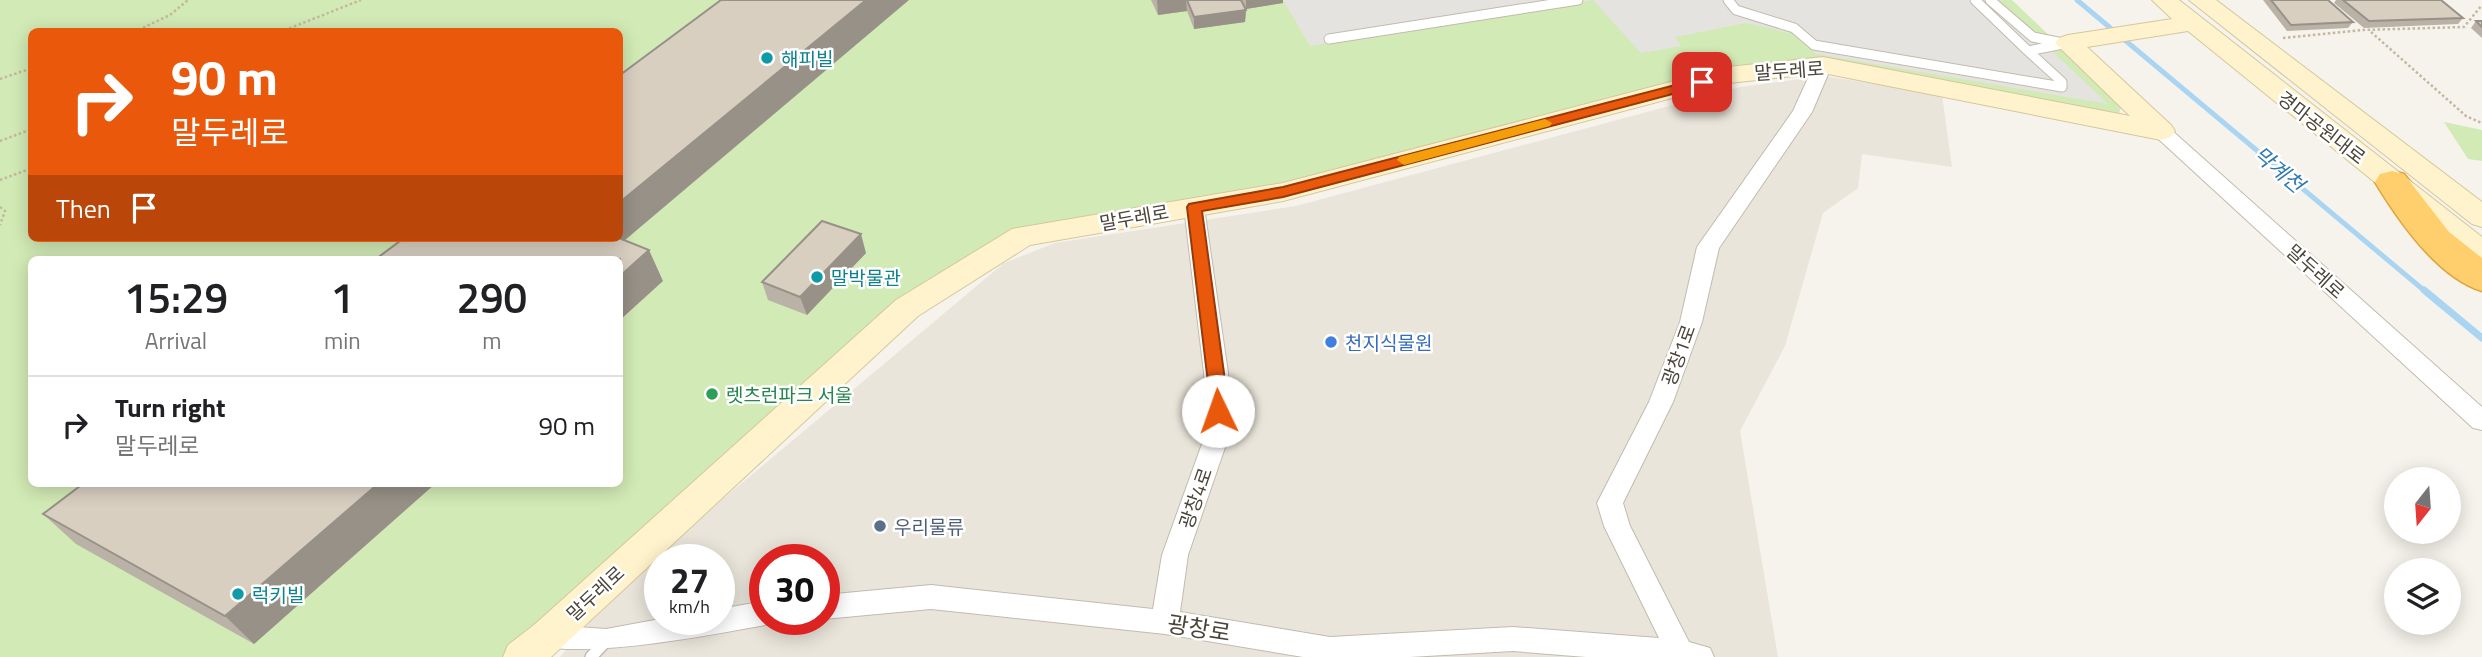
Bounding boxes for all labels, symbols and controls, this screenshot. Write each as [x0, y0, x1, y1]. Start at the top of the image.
text: 90 m [171, 39, 278, 114]
place label: 해피빌 [781, 44, 833, 73]
marker: 해피빌 [759, 50, 775, 66]
pin [1672, 52, 1732, 112]
street label: 말두레로 [1753, 53, 1825, 87]
icon: right [56, 56, 147, 147]
icon: arrive [1683, 63, 1721, 101]
street label: 경마공원대로 [2272, 83, 2372, 171]
text: 말두레로 [171, 108, 289, 156]
water label: 막계천 [2247, 138, 2314, 202]
text: Then [56, 189, 111, 228]
icon: arrive [125, 189, 163, 227]
street label: 말두레로 [1097, 197, 1171, 237]
street label: 말두레로 [2280, 237, 2352, 305]
place label: 말박물관 [831, 263, 901, 292]
text: 15:29 [124, 265, 228, 329]
text: 1 [331, 265, 354, 329]
text: 290 [457, 265, 527, 329]
marker: 말박물관 [809, 269, 825, 285]
street label: 광창1로 [1654, 320, 1702, 390]
text: Arrival [145, 323, 207, 358]
text: min [324, 323, 361, 358]
text: m [482, 323, 501, 358]
place label: 천지식물원 [1345, 328, 1432, 357]
marker: 천지식물원 [1323, 334, 1339, 350]
position arrow [1181, 374, 1255, 448]
place label: 렛츠런파크 서울 [726, 380, 853, 409]
marker: 렛츠런파크 서울 [704, 386, 720, 402]
text: Turn right [115, 388, 226, 427]
icon: right [56, 406, 94, 444]
text: 90 m [538, 406, 595, 445]
text: 말두레로 [115, 428, 200, 463]
street label: 광창4로 [1171, 463, 1219, 533]
north arrow [2384, 467, 2460, 544]
map controls [2384, 467, 2461, 635]
place label: 우리물류 [894, 512, 964, 541]
marker: 우리물류 [872, 518, 888, 534]
speed limit sign: 30 [749, 544, 840, 635]
text: 27 [670, 553, 709, 607]
button: layers [2384, 558, 2461, 635]
street label: 말두레로 [560, 559, 630, 627]
place label: 럭키빌 [252, 580, 304, 609]
marker: 럭키빌 [230, 586, 246, 602]
text: km/h [669, 593, 710, 620]
street label: 광창로 [1165, 606, 1233, 650]

